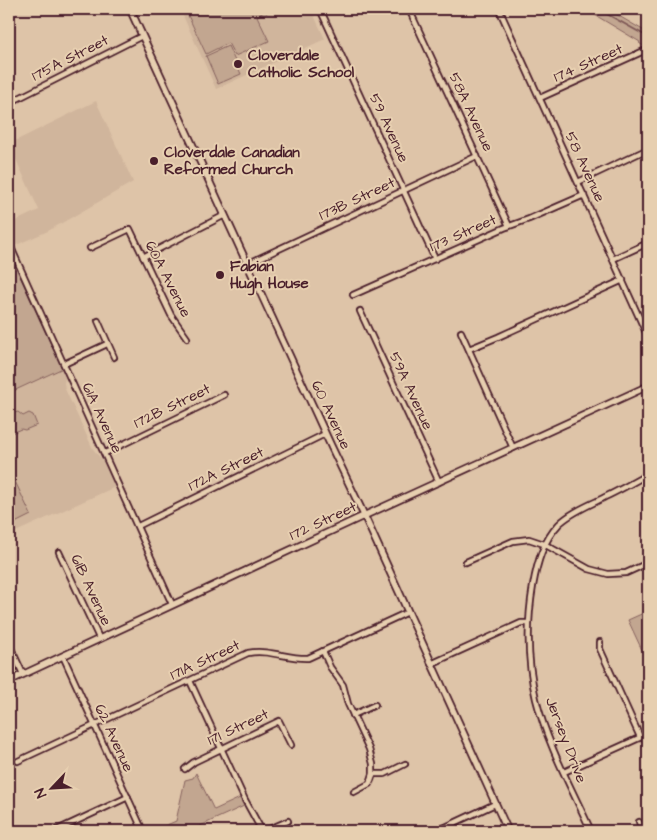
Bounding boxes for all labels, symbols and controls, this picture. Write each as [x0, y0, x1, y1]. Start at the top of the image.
street label: 175A Street [28, 30, 112, 86]
street label: 174 Street [550, 38, 626, 88]
place label: Cloverdale Catholic School [248, 45, 355, 83]
marker: Cloverdale Catholic School [232, 58, 244, 70]
street label: 58A Avenue [444, 69, 498, 155]
street label: 59 Avenue [364, 90, 414, 166]
street label: 58 Avenue [560, 129, 610, 205]
place label: Cloverdale Canadian Reformed Church [164, 142, 300, 180]
marker: Cloverdale Canadian Reformed Church [148, 155, 160, 167]
street label: 173B Street [316, 172, 398, 226]
street label: 173 Street [426, 209, 500, 257]
street label: 60A Avenue [140, 237, 196, 321]
place label: Fabian Hugh House [230, 256, 309, 296]
marker: Fabian Hugh House [214, 269, 226, 281]
street label: 59A Avenue [384, 349, 438, 433]
street label: 60 Avenue [306, 377, 356, 453]
street label: 172B Street [130, 378, 214, 434]
street label: 61A Avenue [76, 379, 128, 457]
street label: 172A Street [185, 442, 267, 496]
street label: 172 Street [286, 496, 360, 546]
street label: 61B Avenue [65, 551, 117, 629]
street label: 171A Street [167, 635, 243, 685]
street label: Jersey Drive [539, 694, 592, 786]
street label: 62 Avenue [89, 701, 139, 775]
street label: 171 Street [204, 704, 272, 750]
north arrow [28, 762, 78, 812]
text: N [30, 785, 52, 801]

